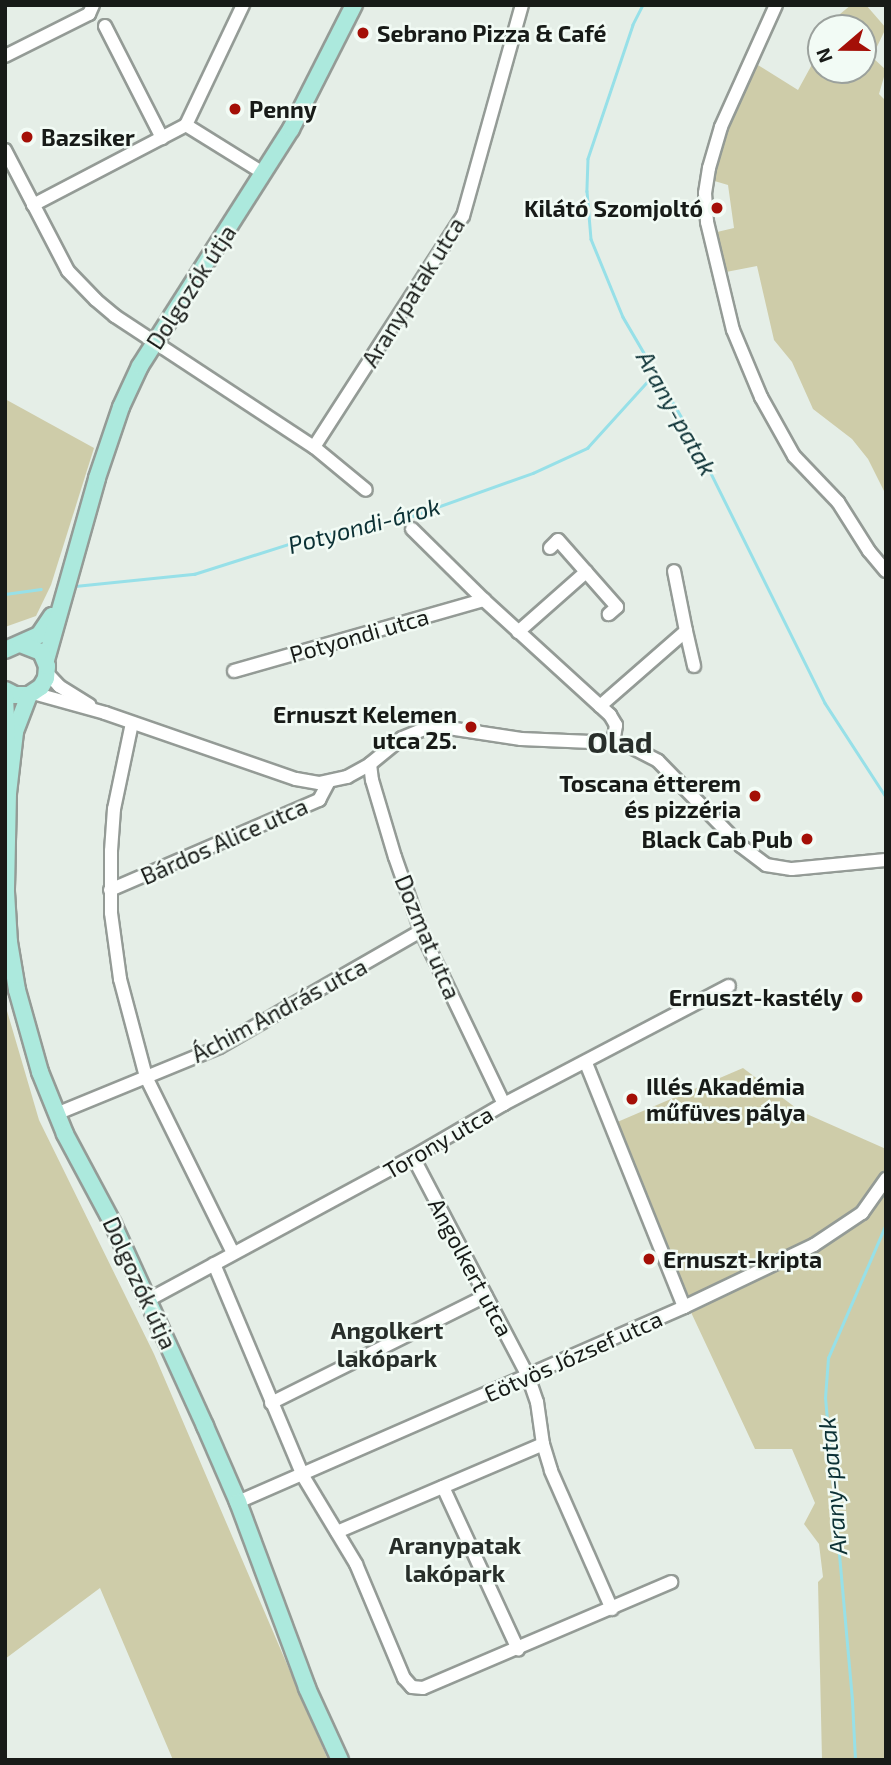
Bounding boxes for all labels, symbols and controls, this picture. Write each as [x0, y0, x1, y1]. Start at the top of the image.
north arrow [807, 14, 877, 84]
place label: Sebrano Pizza & Café [377, 19, 607, 47]
marker: Sebrano Pizza & Café [355, 25, 371, 41]
text: N [811, 45, 837, 66]
place label: Penny [249, 95, 317, 123]
marker: Penny [227, 101, 243, 117]
place label: Bazsiker [41, 123, 135, 151]
marker: Bazsiker [19, 129, 35, 145]
place label: Kilátó Szomjoltó [524, 194, 703, 222]
marker: Kilátó Szomjoltó [709, 200, 725, 216]
street label: Aranypatak utca [356, 212, 470, 372]
street label: Dolgozók útja [141, 220, 241, 354]
water label: Arany-patak [631, 346, 723, 480]
water label: Potyondi-árok [285, 491, 443, 559]
street label: Potyondi utca [286, 602, 432, 668]
place label: Ernuszt Kelemen utca 25. [273, 700, 457, 754]
marker: Ernuszt Kelemen utca 25. [463, 719, 479, 735]
district label: Olad [587, 723, 653, 759]
place label: Toscana étterem és pizzéria [559, 769, 741, 823]
marker: Toscana étterem és pizzéria [747, 788, 763, 804]
street label: Bárdos Alice utca [136, 792, 312, 890]
place label: Black Cab Pub [641, 825, 793, 853]
marker: Black Cab Pub [799, 831, 815, 847]
street label: Dozmat utca [389, 871, 467, 1003]
street label: Áchim András utca [186, 952, 372, 1068]
place label: Ernuszt-kastély [669, 983, 843, 1011]
marker: Ernuszt-kastély [849, 989, 865, 1005]
place label: Illés Akadémia műfüves pálya [646, 1072, 806, 1126]
marker: Illés Akadémia műfüves pálya [624, 1091, 640, 1107]
street label: Torony utca [378, 1099, 498, 1185]
street label: Angolkert utca [423, 1193, 519, 1341]
street label: Dolgozók útja [97, 1212, 183, 1354]
place label: Ernuszt-kripta [663, 1245, 822, 1273]
marker: Ernuszt-kripta [641, 1251, 657, 1267]
street label: Eötvös József utca [479, 1304, 667, 1408]
district label: Angolkert lakópark [331, 1316, 443, 1372]
water label: Arany-patak [812, 1416, 852, 1556]
district label: Aranypatak lakópark [389, 1531, 521, 1587]

